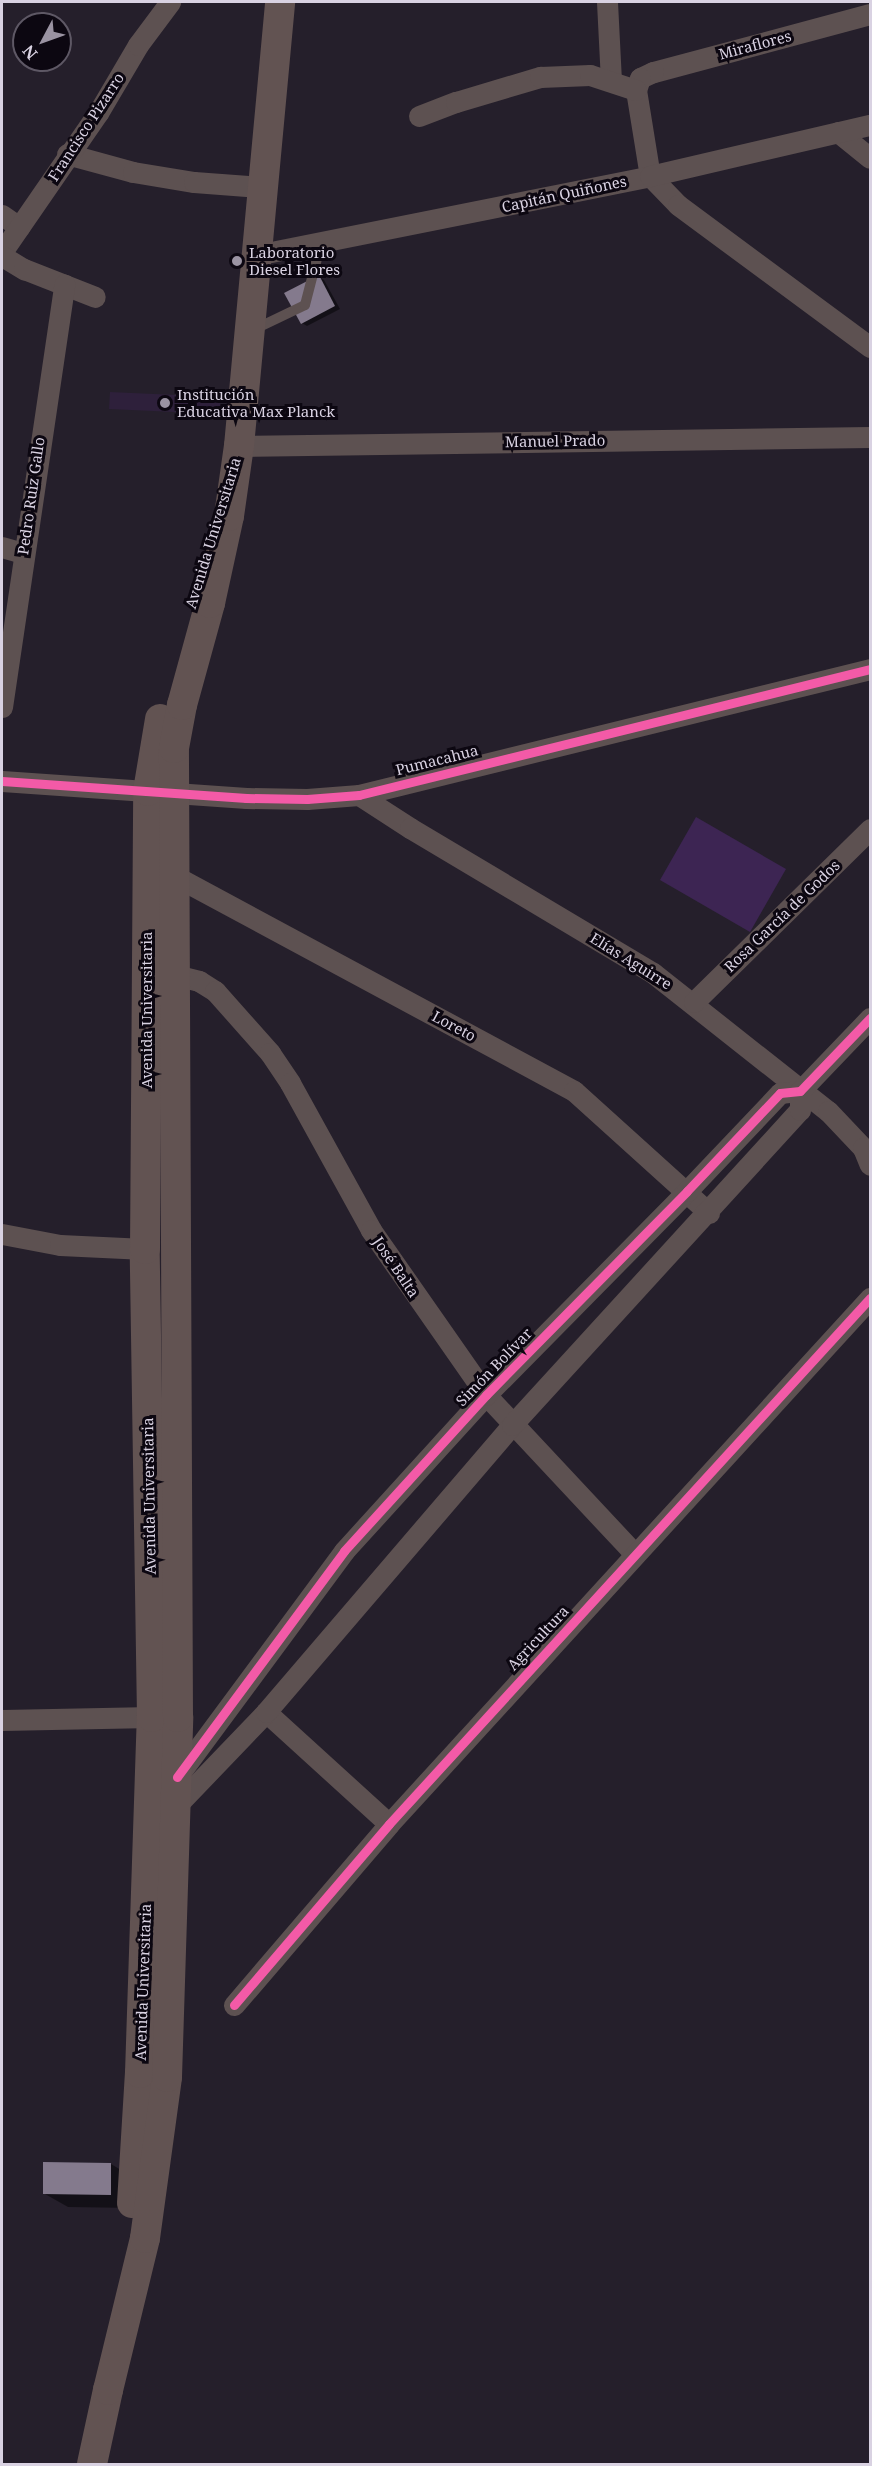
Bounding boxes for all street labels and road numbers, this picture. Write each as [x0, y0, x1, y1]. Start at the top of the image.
street label: Miraflores [717, 27, 793, 63]
street label: Francisco Pizarro [44, 70, 128, 184]
street label: Capitán Quiñones [500, 172, 628, 216]
street label: Manuel Prado [505, 431, 605, 451]
street label: Pedro Ruiz Gallo [14, 436, 48, 556]
street label: Avenida Universitaria [181, 455, 245, 611]
street label: Pumacahua [394, 741, 480, 779]
street label: Rosa García de Godos [721, 856, 843, 976]
street label: Elías Aguirre [587, 929, 675, 993]
street label: Avenida Universitaria [138, 931, 156, 1089]
street label: Loreto [429, 1007, 479, 1045]
street label: José Balta [369, 1233, 423, 1301]
street label: Simón Bolívar [452, 1324, 536, 1410]
street label: Avenida Universitaria [139, 1417, 159, 1575]
street label: Agricultura [504, 1602, 572, 1674]
street label: Avenida Universitaria [131, 1903, 155, 2061]

